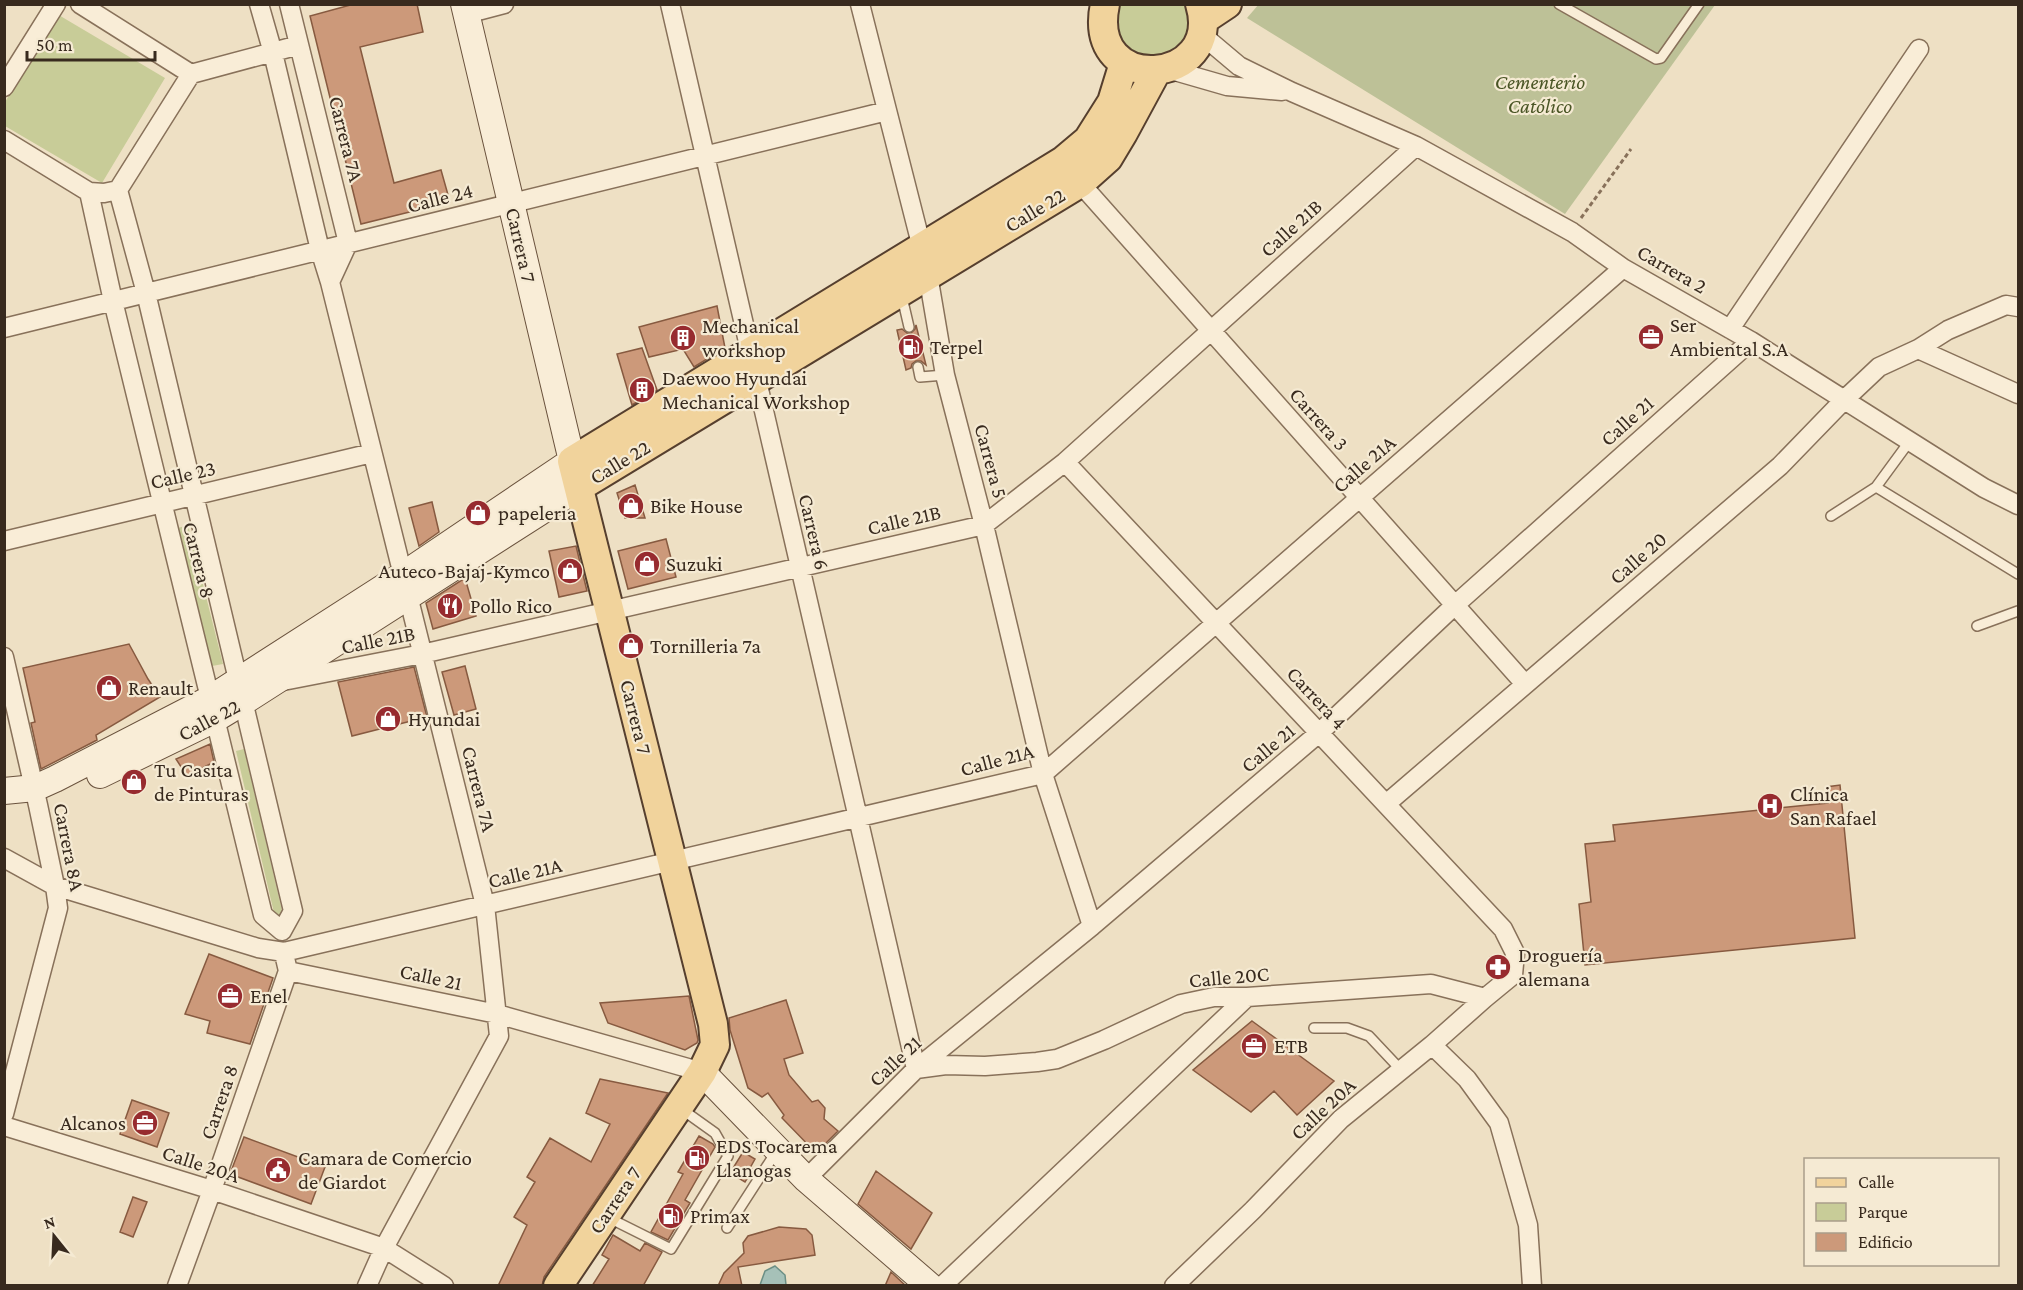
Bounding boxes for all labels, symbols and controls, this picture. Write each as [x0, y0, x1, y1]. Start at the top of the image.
scale bar [27, 24, 154, 62]
text: 50 m [36, 35, 73, 55]
park label: Cementerio Católico [1495, 70, 1585, 118]
street label: Carrera 7A [324, 94, 368, 184]
street label: Calle 24 [405, 178, 475, 218]
street label: Calle 22 [1000, 183, 1070, 237]
street label: Calle 21B [1255, 194, 1327, 262]
street label: Carrera 7 [501, 205, 541, 285]
street label: Carrera 2 [1633, 239, 1711, 299]
place label: Ser Ambiental S.A [1670, 313, 1788, 361]
place label: Mechanical workshop [702, 314, 799, 362]
office icon: Ser Ambiental S.A [1636, 322, 1666, 352]
building icon: Mechanical workshop [668, 323, 698, 353]
fuel station icon: Terpel [896, 332, 926, 362]
place label: Terpel [930, 335, 983, 359]
place label: Daewoo Hyundai Mechanical Workshop [662, 366, 850, 414]
building icon: Daewoo Hyundai Mechanical Workshop [627, 375, 657, 405]
street label: Carrera 3 [1285, 383, 1353, 455]
street label: Calle 21 [1595, 391, 1659, 451]
street label: Carrera 5 [970, 421, 1012, 501]
street label: Calle 21A [1328, 430, 1400, 498]
street label: Calle 22 [585, 435, 655, 489]
street label: Calle 23 [148, 456, 218, 494]
shop icon: Bike House [616, 491, 646, 521]
street label: Carrera 6 [794, 492, 834, 572]
place label: Bike House [650, 494, 743, 518]
shop icon: papeleria [463, 498, 493, 528]
street label: Calle 21B [865, 500, 943, 540]
place label: papeleria [498, 501, 577, 525]
street label: Carrera 8 [178, 519, 220, 601]
street label: Calle 20 [1604, 527, 1672, 589]
shop icon: Suzuki [632, 549, 662, 579]
place label: Suzuki [666, 552, 723, 576]
shop icon: Auteco-Bajaj-Kymco [555, 556, 585, 586]
place label: Auteco-Bajaj-Kymco [379, 559, 550, 583]
restaurant icon: Pollo Rico [435, 591, 465, 621]
place label: Pollo Rico [470, 594, 552, 618]
street label: Calle 21B [339, 621, 417, 659]
shop icon: Tornilleria 7a [616, 631, 646, 661]
place label: Tornilleria 7a [650, 634, 761, 658]
street label: Carrera 4 [1282, 662, 1352, 734]
shop icon: Renault [94, 673, 124, 703]
place label: Renault [128, 676, 194, 700]
street label: Carrera 7 [615, 677, 657, 757]
street label: Calle 22 [174, 694, 244, 746]
shop icon: Hyundai [373, 704, 403, 734]
place label: Hyundai [408, 707, 481, 731]
street label: Calle 21 [1236, 718, 1300, 778]
street label: Calle 21A [958, 739, 1036, 781]
street label: Carrera 7A [457, 744, 501, 834]
place label: Tu Casita de Pinturas [154, 758, 249, 806]
shop icon: Tu Casita de Pinturas [119, 767, 149, 797]
place label: Clínica San Rafael [1790, 782, 1877, 830]
hospital icon: Clínica San Rafael [1755, 791, 1785, 821]
street label: Carrera 8A [49, 801, 89, 893]
street label: Calle 21A [486, 853, 564, 893]
place label: Droguería alemana [1518, 943, 1603, 991]
pharmacy icon: Droguería alemana [1483, 952, 1513, 982]
street label: Calle 21 [398, 959, 464, 995]
street label: Calle 20C [1188, 962, 1270, 992]
office icon: Enel [215, 981, 245, 1011]
place label: Enel [250, 984, 287, 1008]
street label: Calle 21 [864, 1031, 926, 1091]
office icon: ETB [1239, 1031, 1269, 1061]
place label: ETB [1274, 1034, 1308, 1058]
street label: Carrera 8 [195, 1061, 243, 1143]
street label: Calle 20A [1286, 1073, 1360, 1145]
office icon: Alcanos [130, 1108, 160, 1138]
place label: Alcanos [60, 1111, 126, 1135]
place label: EDS Tocarema Llanogas [716, 1134, 838, 1182]
street label: Calle 20A [159, 1140, 243, 1188]
fuel station icon: EDS Tocarema Llanogas [682, 1143, 712, 1173]
place label: Camara de Comercio de Giardot [298, 1146, 472, 1194]
public building icon: Camara de Comercio de Giardot [263, 1155, 293, 1185]
legend [1804, 1158, 1999, 1266]
street label: Carrera 7 [584, 1161, 646, 1238]
text: Calle [1858, 1172, 1894, 1192]
fuel station icon: Primax [656, 1201, 686, 1231]
text: Parque [1858, 1202, 1908, 1222]
place label: Primax [690, 1204, 750, 1228]
north arrow [24, 1206, 84, 1266]
text: N [42, 1212, 57, 1232]
text: Edificio [1858, 1232, 1913, 1252]

